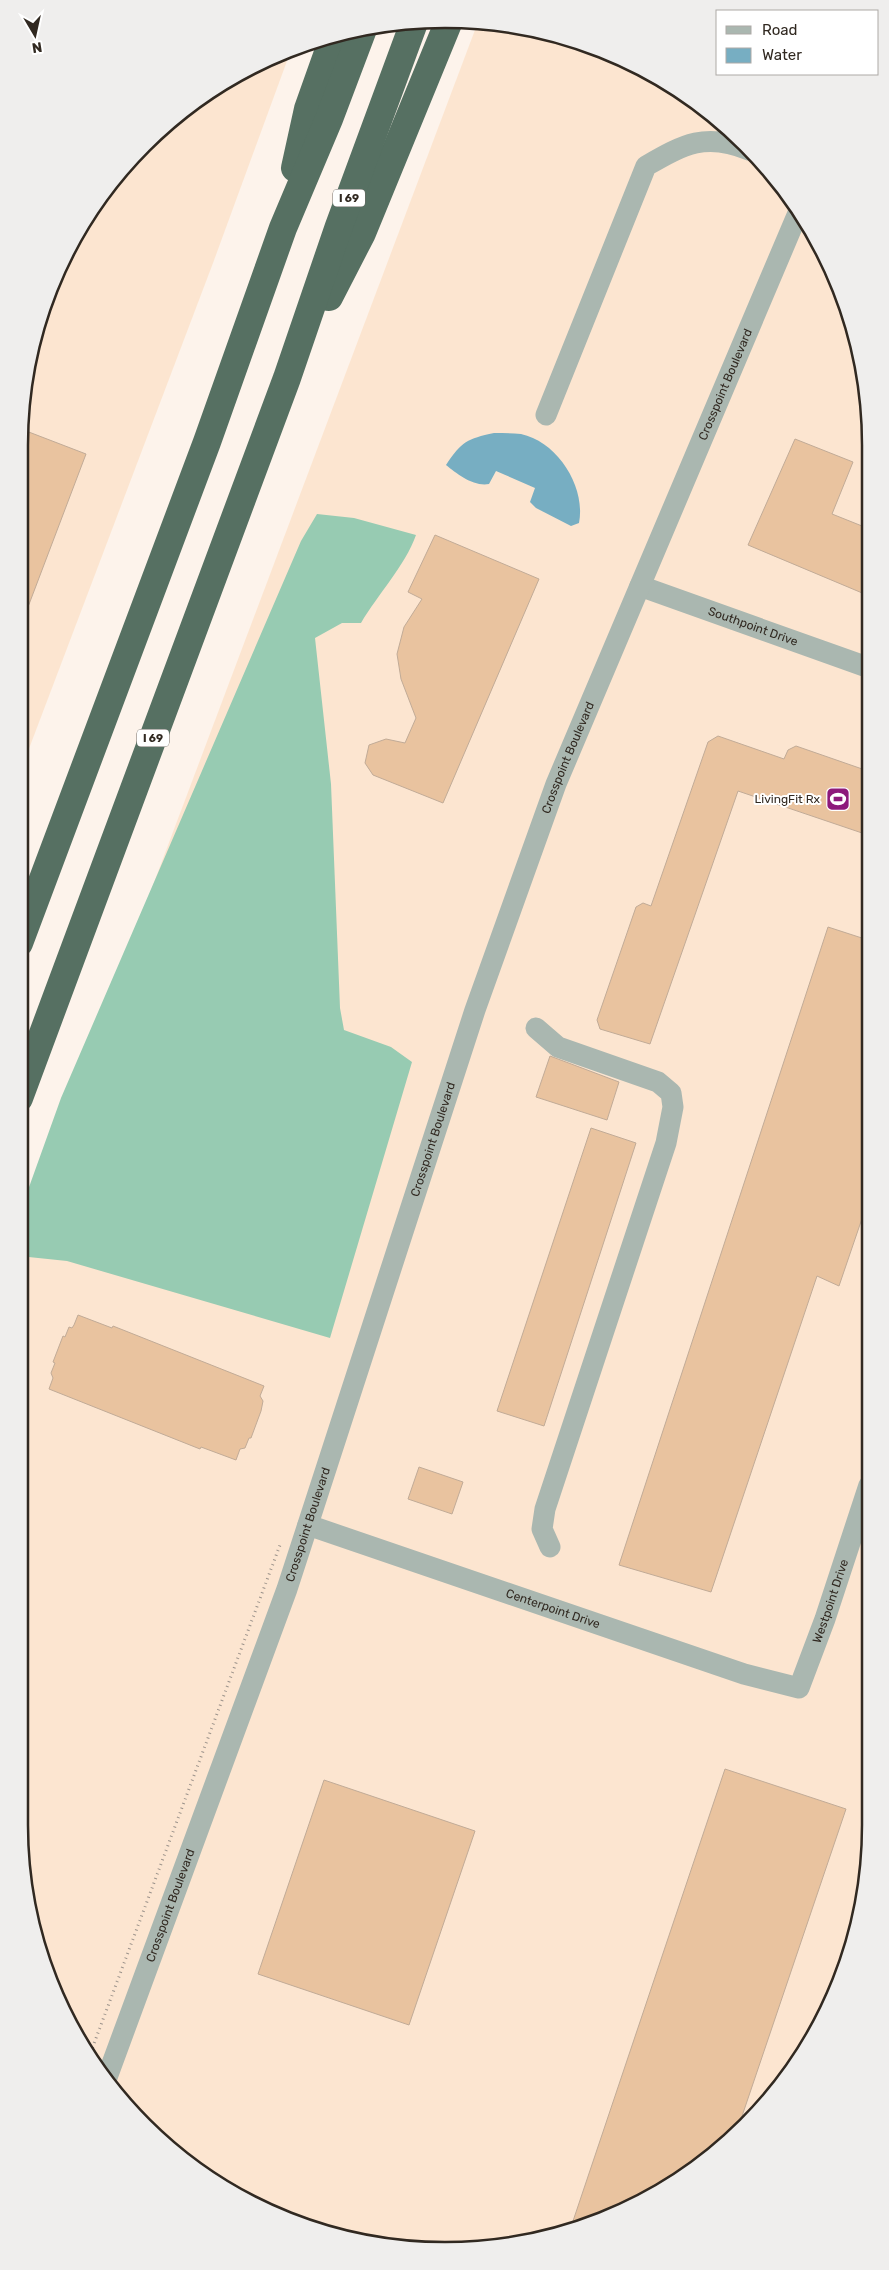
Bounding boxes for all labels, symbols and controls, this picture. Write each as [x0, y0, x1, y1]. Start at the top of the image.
north arrow [10, 10, 60, 60]
legend [716, 10, 879, 75]
text: Road [762, 21, 798, 39]
text: N [31, 38, 43, 57]
text: Water [762, 46, 802, 64]
road number: I 69 [333, 190, 365, 207]
street label: Crosspoint Boulevard [696, 327, 755, 442]
street label: Southpoint Drive [706, 604, 800, 649]
street label: Crosspoint Boulevard [539, 700, 597, 815]
road number: I 69 [137, 730, 169, 746]
sports icon: LivingFit Rx [825, 786, 851, 812]
place label: LivingFit Rx [754, 792, 821, 806]
street label: Crosspoint Boulevard [408, 1080, 458, 1198]
street label: Crosspoint Boulevard [283, 1466, 333, 1584]
street label: Westpoint Drive [810, 1557, 851, 1645]
street label: Centerpoint Drive [504, 1586, 602, 1631]
street label: Crosspoint Boulevard [143, 1847, 198, 1964]

